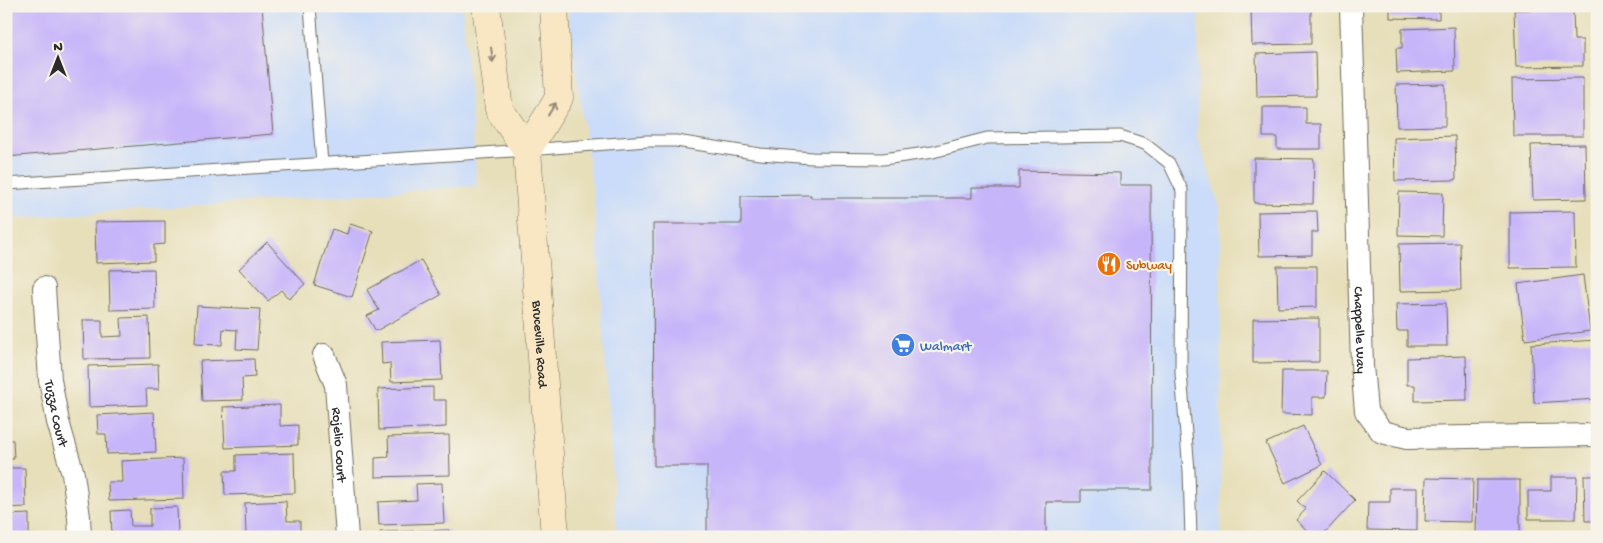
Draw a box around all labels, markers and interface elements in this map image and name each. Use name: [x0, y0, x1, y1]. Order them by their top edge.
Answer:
north arrow: [32, 32, 82, 82]
text: N: [53, 39, 63, 56]
one-way arrow: [487, 46, 497, 62]
one-way arrow: [548, 102, 558, 116]
restaurant icon: Subway: [1096, 251, 1122, 277]
place label: Subway: [1126, 258, 1172, 275]
street label: Chappelle Way: [1349, 286, 1369, 374]
street label: Bruceville Road: [527, 299, 550, 390]
supermarket icon: Walmart: [890, 332, 916, 358]
place label: Walmart: [920, 339, 972, 356]
street label: Tuzza Court: [39, 378, 71, 450]
street label: Rojelio Court: [327, 407, 349, 484]

